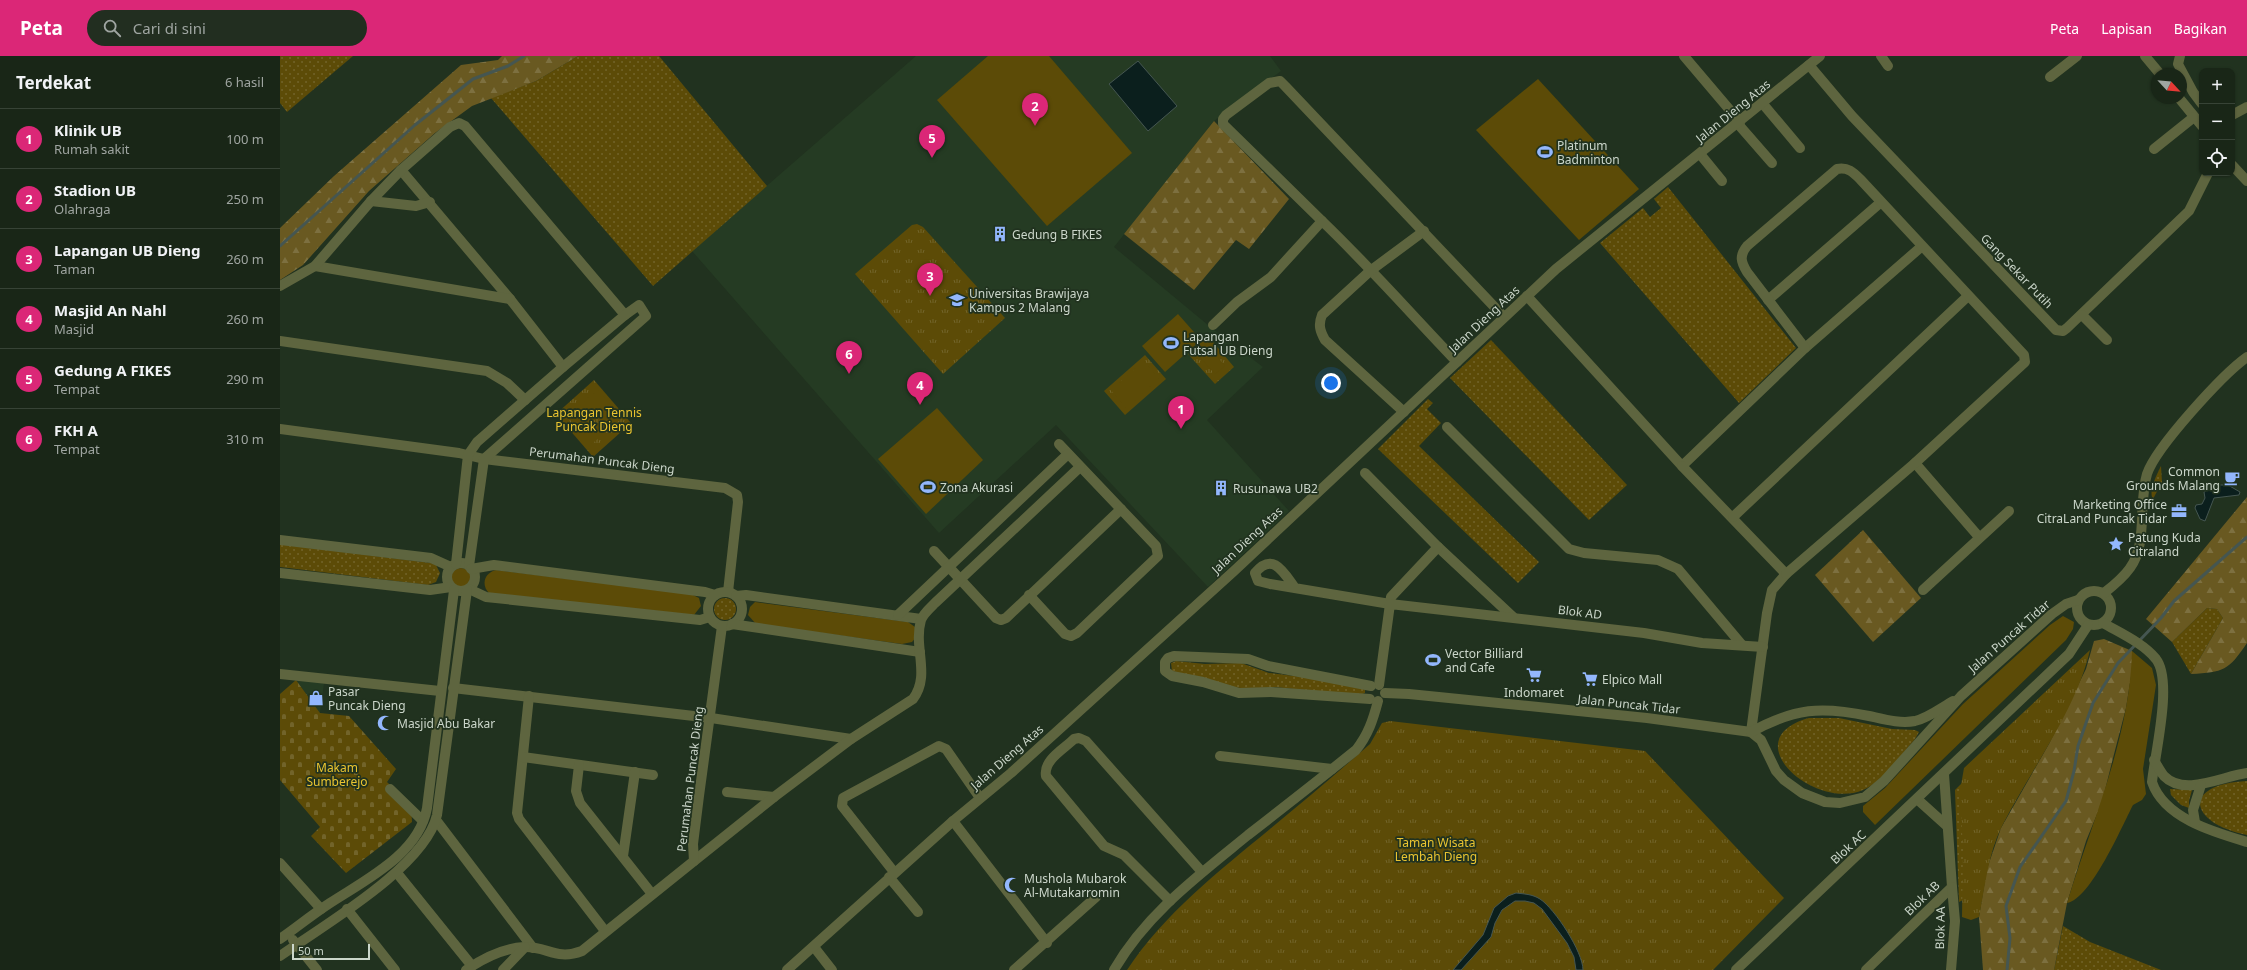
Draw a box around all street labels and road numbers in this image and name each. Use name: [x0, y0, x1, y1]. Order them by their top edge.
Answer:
street label: Jalan Dieng Atas: [1691, 75, 1774, 147]
street label: Gang Sekar Putih: [1977, 230, 2057, 312]
street label: Jalan Dieng Atas: [1444, 281, 1523, 357]
street label: Perumahan Puncak Dieng: [528, 443, 676, 477]
street label: Jalan Dieng Atas: [1207, 502, 1286, 578]
street label: Jalan Puncak Tidar: [1964, 596, 2054, 677]
street label: Blok AD: [1557, 601, 1603, 623]
street label: Jalan Puncak Tidar: [1576, 690, 1681, 718]
street label: Perumahan Puncak Dieng: [673, 705, 707, 853]
street label: Jalan Dieng Atas: [966, 720, 1047, 794]
street label: Blok AC: [1827, 826, 1870, 868]
street label: Blok AB: [1901, 877, 1944, 919]
street label: Blok AA: [1931, 906, 1949, 950]

